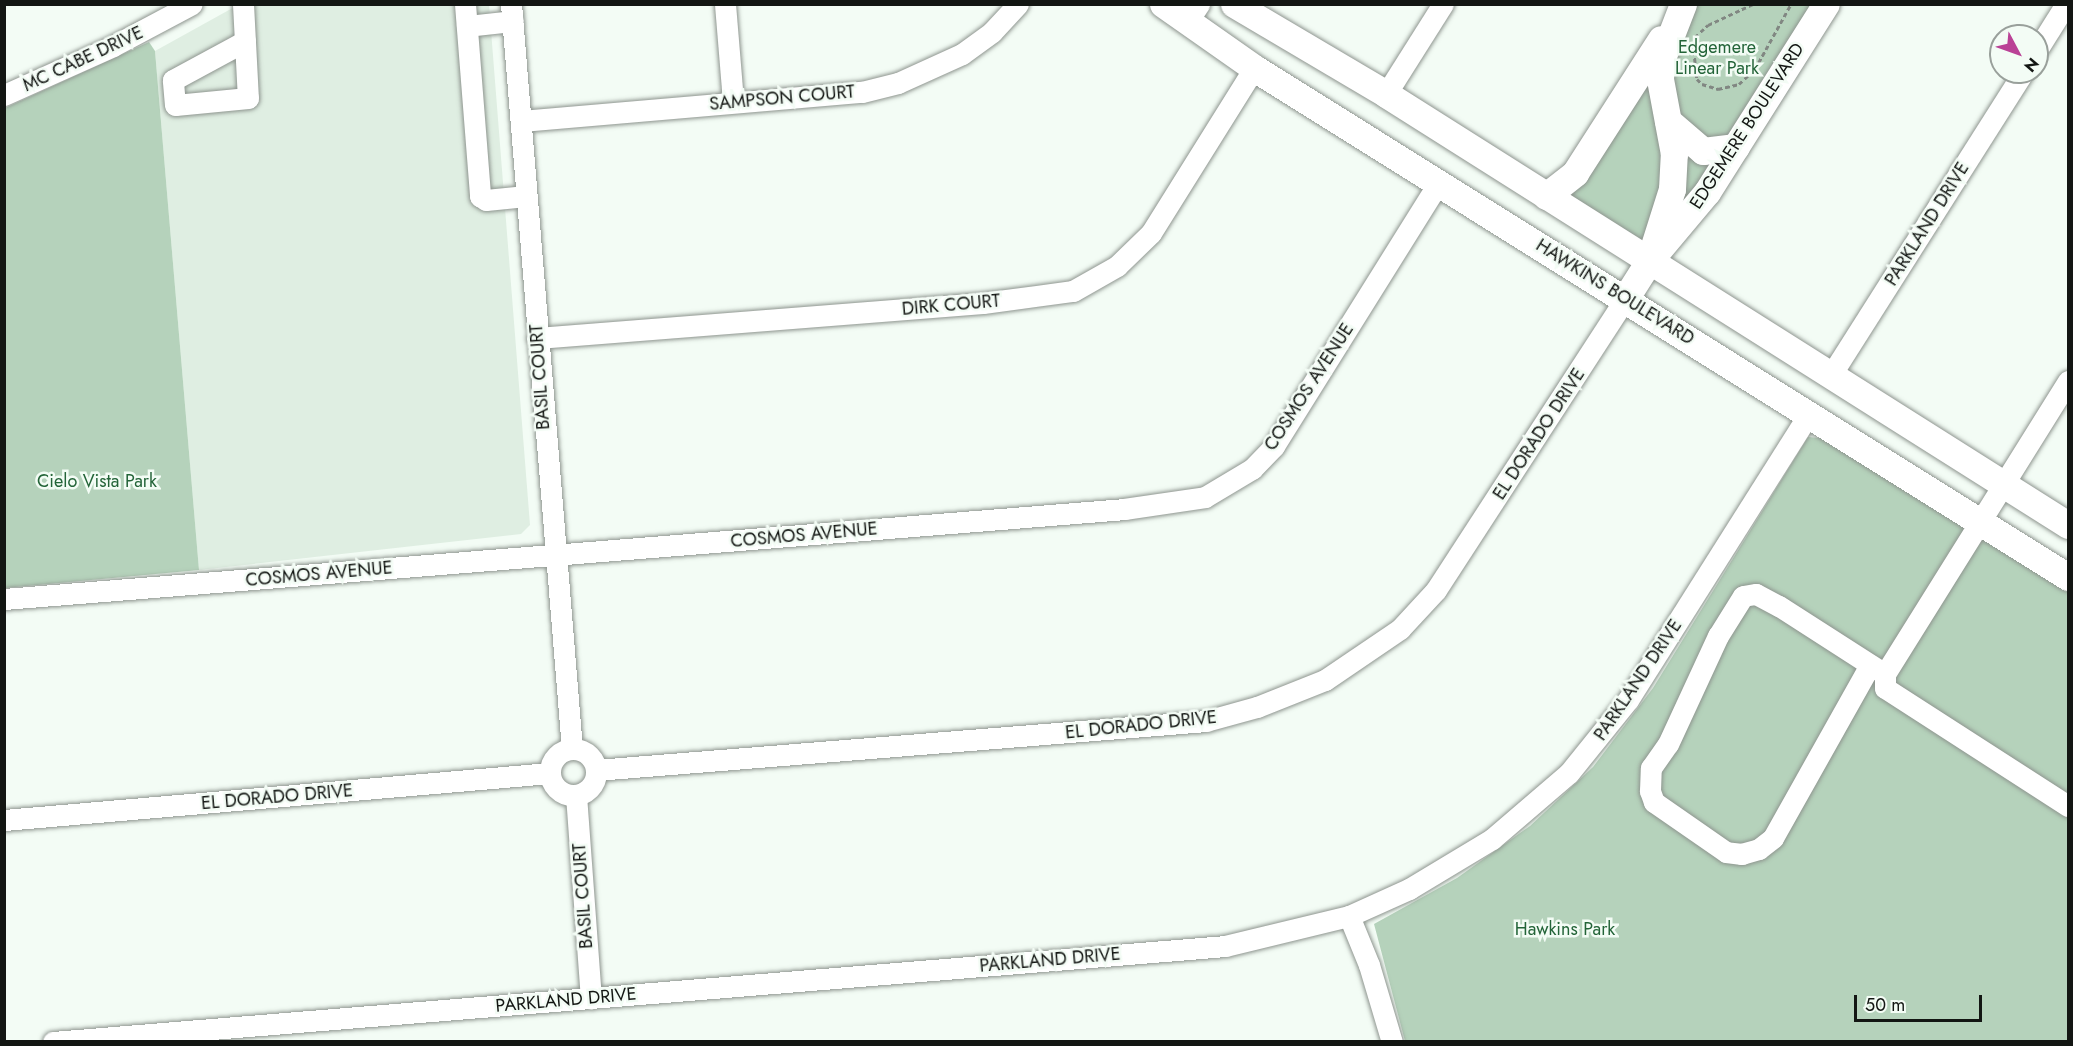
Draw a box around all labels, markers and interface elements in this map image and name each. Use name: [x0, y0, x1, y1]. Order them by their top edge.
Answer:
street label: MC CABE DRIVE: [19, 22, 147, 96]
north arrow: [1989, 24, 2049, 84]
park label: Edgemere Linear Park: [1675, 37, 1759, 80]
street label: EDGEMERE BOULEVARD: [1685, 39, 1809, 213]
text: N: [2019, 52, 2044, 77]
street label: SAMPSON COURT: [708, 81, 856, 115]
street label: PARKLAND DRIVE: [1880, 158, 1974, 290]
street label: HAWKINS BOULEVARD: [1532, 235, 1698, 349]
street label: DIRK COURT: [901, 290, 1001, 320]
street label: COSMOS AVENUE: [1260, 319, 1358, 455]
street label: BASIL COURT: [526, 324, 554, 430]
street label: EL DORADO DRIVE: [1488, 364, 1590, 504]
park label: Cielo Vista Park: [37, 470, 157, 492]
street label: COSMOS AVENUE: [730, 518, 878, 552]
street label: COSMOS AVENUE: [245, 557, 393, 591]
street label: PARKLAND DRIVE: [1590, 615, 1686, 745]
street label: EL DORADO DRIVE: [1064, 706, 1218, 744]
street label: EL DORADO DRIVE: [200, 780, 354, 814]
street label: BASIL COURT: [569, 843, 597, 949]
park label: Hawkins Park: [1515, 918, 1615, 940]
street label: PARKLAND DRIVE: [979, 943, 1121, 977]
street label: PARKLAND DRIVE: [495, 983, 637, 1017]
scale bar: [1857, 983, 1984, 1021]
text: 50 m: [1865, 992, 1905, 1018]

